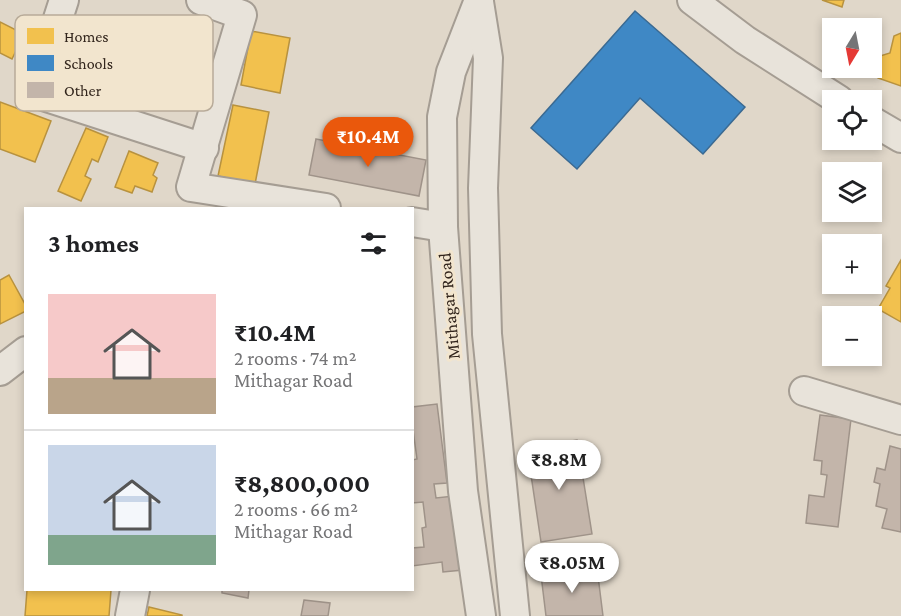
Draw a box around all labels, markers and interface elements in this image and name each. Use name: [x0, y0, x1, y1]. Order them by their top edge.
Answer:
legend: [15, 15, 213, 111]
north arrow: [822, 18, 882, 78]
map controls: [822, 18, 882, 366]
text: Homes: [64, 28, 109, 45]
text: Schools: [64, 55, 113, 72]
text: Other: [64, 82, 102, 99]
button: locate: [822, 90, 882, 150]
pin: ₹10.4M: [319, 117, 417, 168]
text: ₹10.4M: [336, 125, 400, 147]
button: layers: [822, 162, 882, 222]
icon: filters: [357, 227, 390, 260]
text: 3 homes: [48, 229, 139, 258]
button: +: [822, 234, 882, 294]
street label: Mithagar Road: [434, 251, 464, 360]
button: −: [822, 306, 882, 366]
icon: home: [96, 318, 168, 390]
text: ₹10.4M: [234, 318, 316, 347]
text: 2 rooms · 74 m²: [234, 347, 356, 369]
text: Mithagar Road: [234, 369, 353, 391]
pin: ₹8.8M: [517, 440, 601, 491]
text: ₹8.8M: [531, 448, 587, 470]
icon: home: [96, 469, 168, 541]
text: ₹8,800,000: [234, 469, 370, 498]
text: 2 rooms · 66 m²: [234, 498, 358, 520]
text: Mithagar Road: [234, 520, 353, 542]
pin: ₹8.05M: [523, 543, 621, 594]
text: ₹8.05M: [539, 551, 605, 573]

